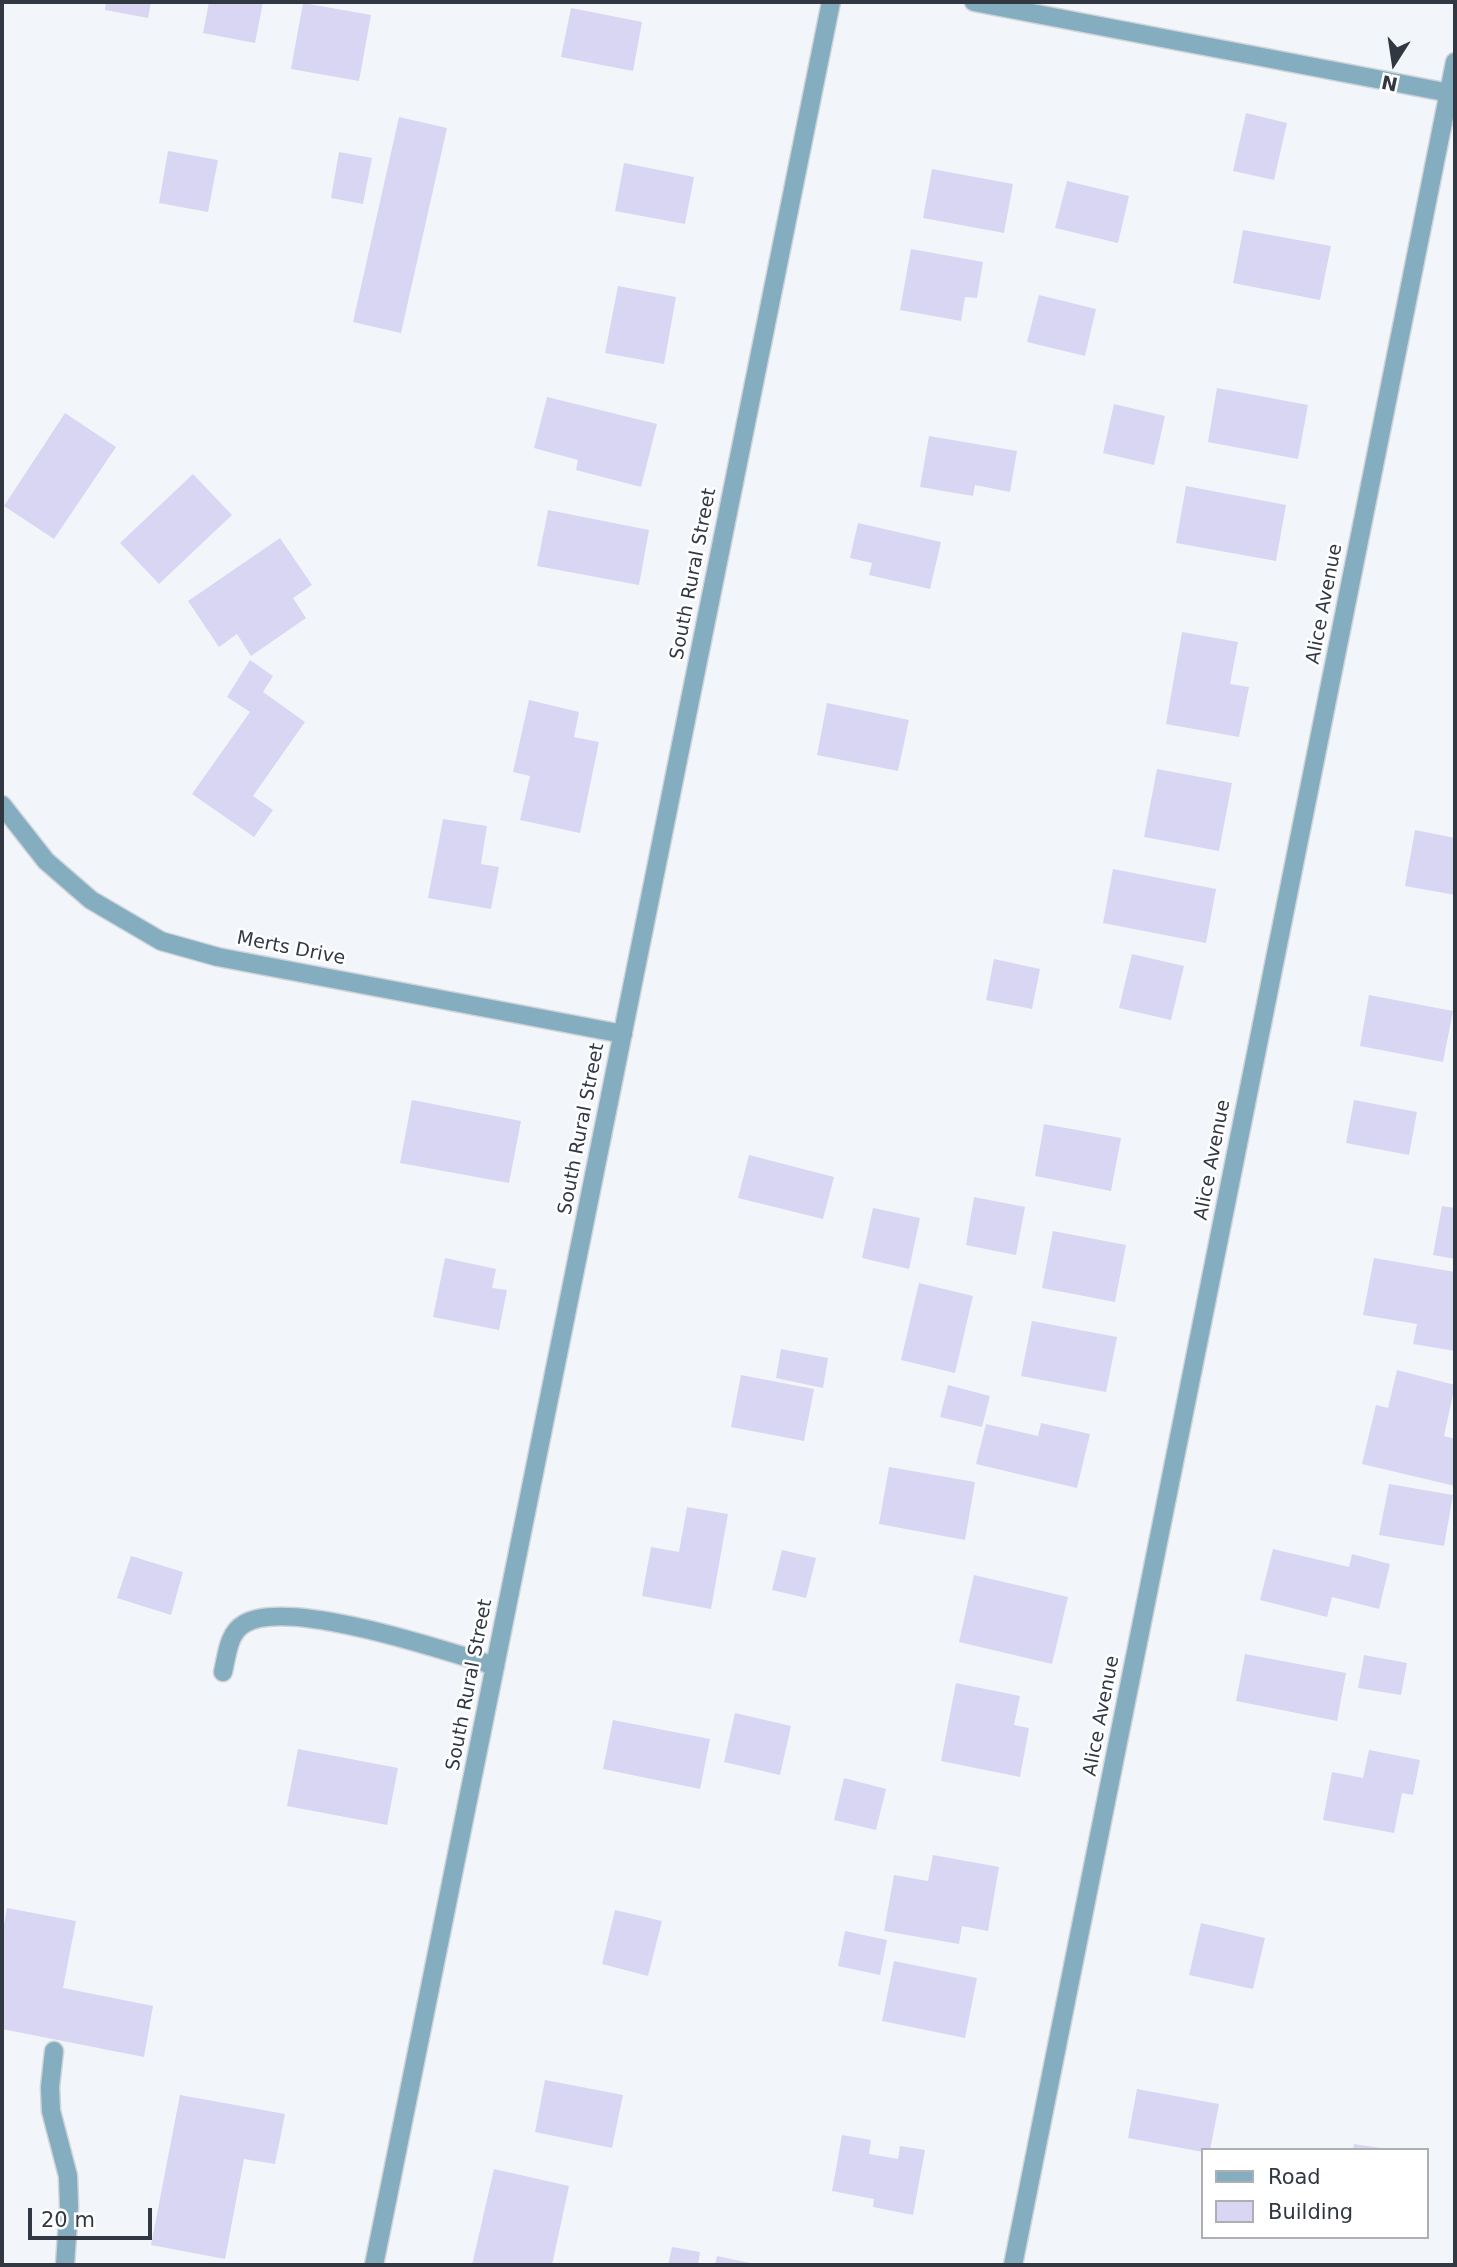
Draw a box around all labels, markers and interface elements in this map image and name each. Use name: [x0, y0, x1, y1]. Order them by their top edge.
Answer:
north arrow: [1359, 28, 1429, 98]
text: N: [1380, 71, 1400, 96]
street label: South Rural Street: [666, 486, 722, 662]
street label: Alice Avenue: [1302, 542, 1348, 666]
street label: Merts Drive: [235, 927, 347, 971]
street label: South Rural Street: [554, 1041, 610, 1217]
street label: Alice Avenue: [1190, 1098, 1236, 1222]
street label: South Rural Street: [442, 1597, 498, 1773]
street label: Alice Avenue: [1079, 1654, 1125, 1778]
legend: [1202, 2148, 1429, 2239]
text: Road: [1268, 2165, 1321, 2189]
scale bar: [32, 2194, 156, 2238]
text: Building: [1268, 2200, 1353, 2224]
text: 20 m: [41, 2208, 95, 2232]

